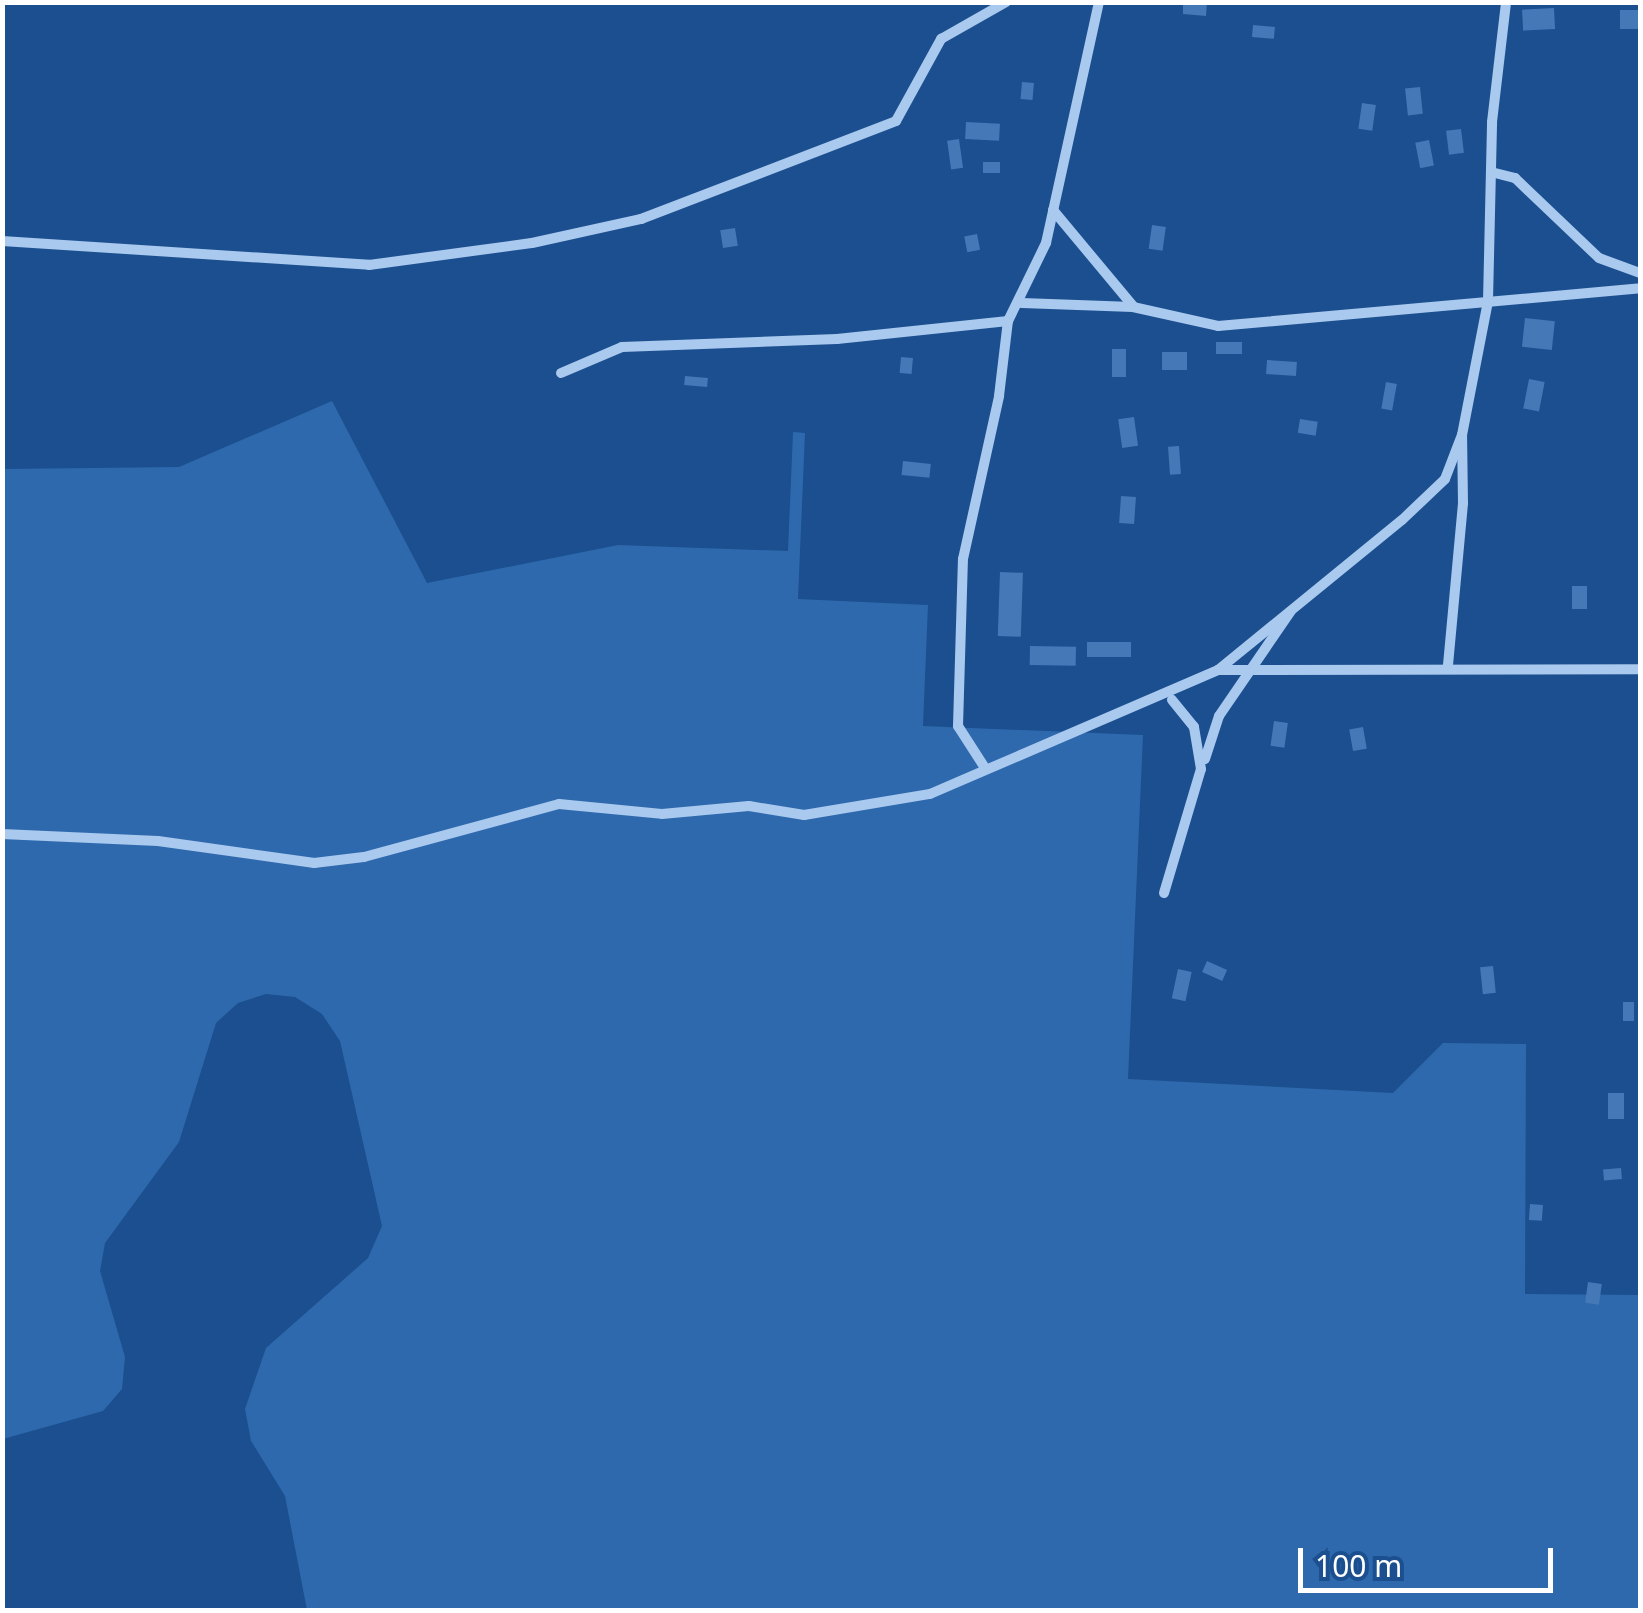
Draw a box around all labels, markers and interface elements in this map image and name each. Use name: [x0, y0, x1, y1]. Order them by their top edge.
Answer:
scale bar: [1303, 1528, 1558, 1590]
text: 100 m: [1315, 1545, 1402, 1586]

